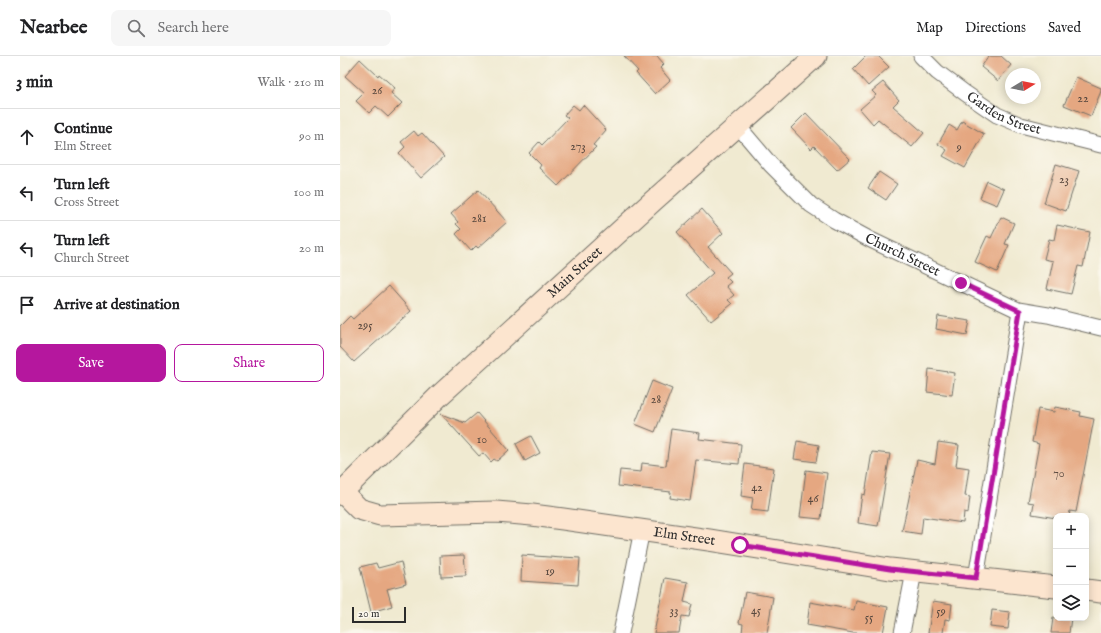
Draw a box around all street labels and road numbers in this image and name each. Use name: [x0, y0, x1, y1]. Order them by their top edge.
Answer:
street label: Garden Street: [963, 88, 1043, 139]
street label: Church Street: [862, 229, 943, 281]
street label: Main Street: [543, 242, 606, 302]
street label: Elm Street: [652, 523, 717, 550]

